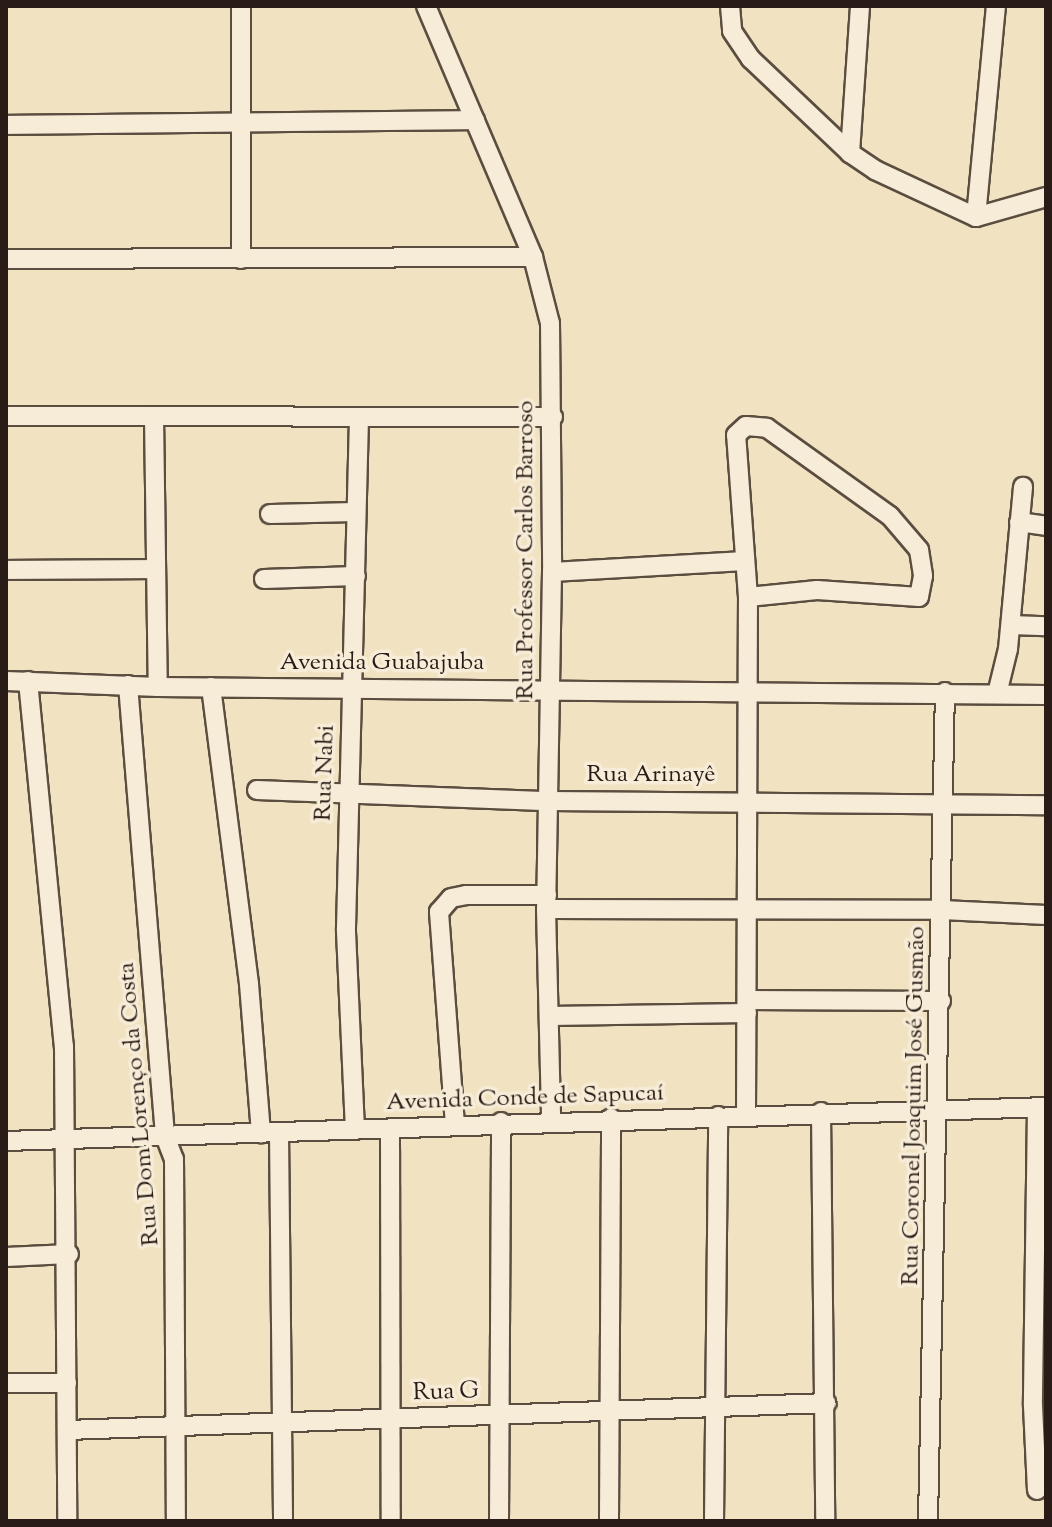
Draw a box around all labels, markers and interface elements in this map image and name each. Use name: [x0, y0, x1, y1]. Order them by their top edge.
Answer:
street label: Rua Professor Carlos Barroso: [513, 400, 541, 700]
street label: Avenida Guabajuba: [280, 650, 484, 678]
street label: Rua Nabi: [310, 724, 342, 822]
street label: Rua Arinayê: [587, 762, 715, 790]
street label: Rua Coronel Joaquim José Gusmão: [897, 926, 933, 1286]
street label: Rua Dom Lorenço da Costa: [113, 961, 167, 1247]
street label: Avenida Conde de Sapucaí: [386, 1080, 664, 1118]
street label: Rua G: [412, 1377, 480, 1409]

